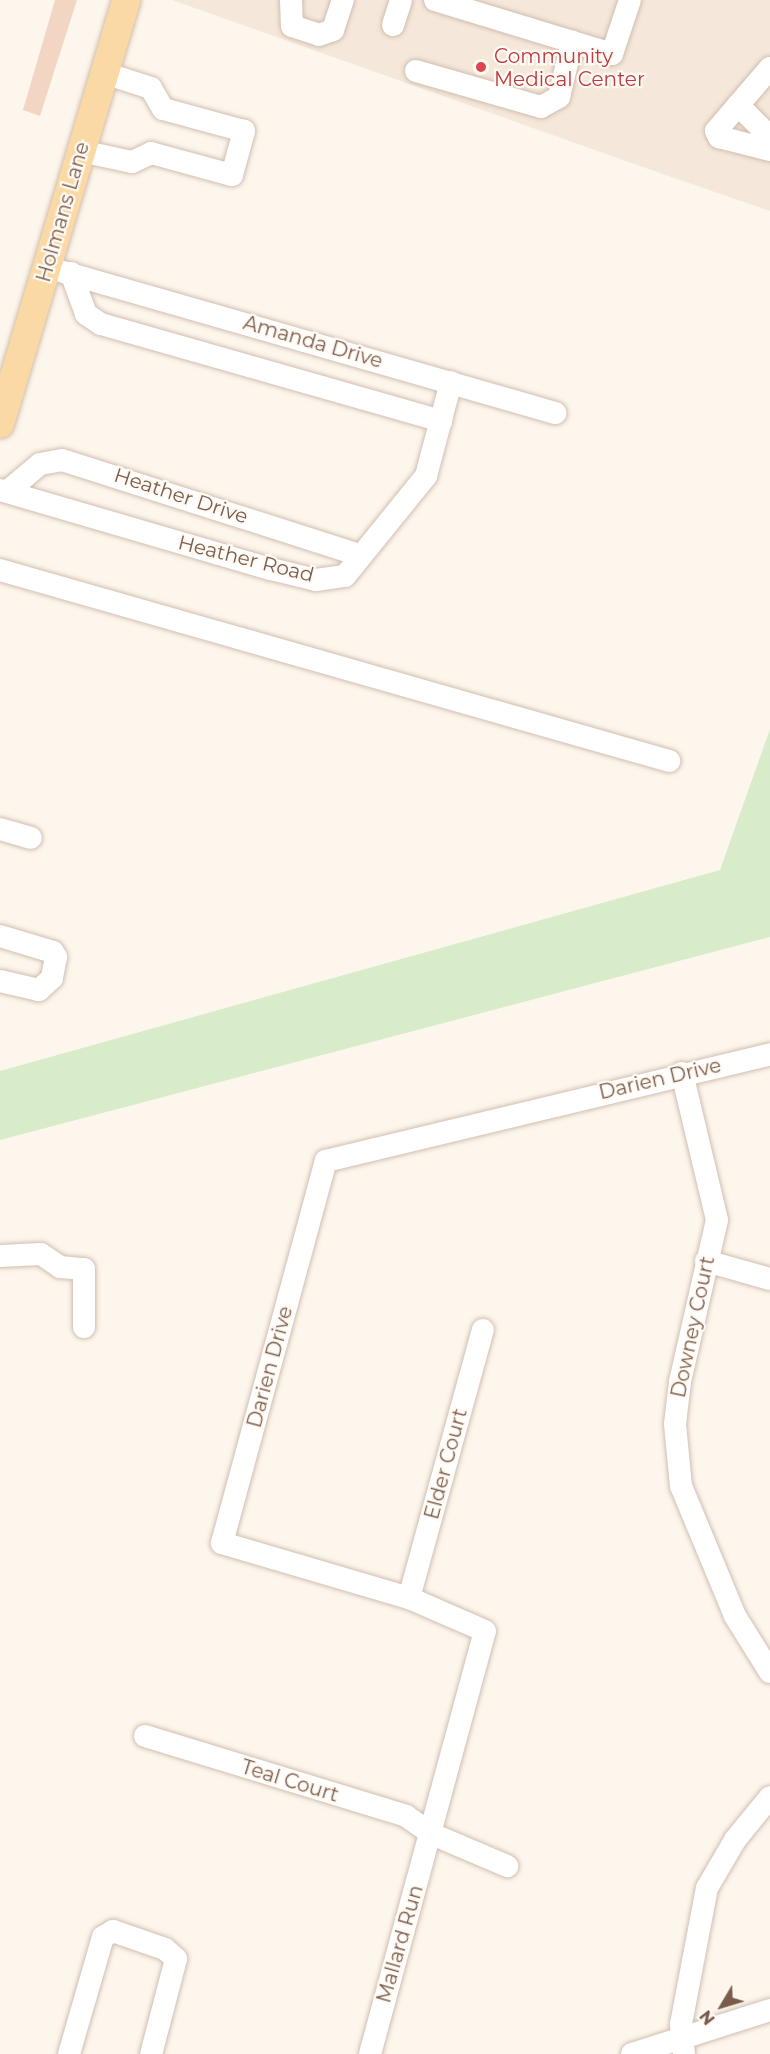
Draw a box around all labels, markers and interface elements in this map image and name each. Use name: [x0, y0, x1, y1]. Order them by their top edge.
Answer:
place label: Community Medical Center: [494, 44, 645, 91]
marker: Community Medical Center: [472, 58, 490, 76]
street label: Holmans Lane: [31, 139, 95, 285]
street label: Amanda Drive: [241, 311, 385, 373]
street label: Heather Drive: [111, 463, 251, 529]
street label: Heather Road: [176, 531, 316, 587]
street label: Darien Drive: [597, 1053, 723, 1105]
street label: Downey Court: [666, 1254, 720, 1400]
street label: Darien Drive: [242, 1304, 298, 1430]
street label: Elder Court: [420, 1406, 472, 1522]
street label: Teal Court: [238, 1755, 342, 1807]
street label: Mallard Run: [372, 1882, 428, 2006]
north arrow: [692, 1976, 752, 2036]
text: N: [696, 2006, 719, 2028]

